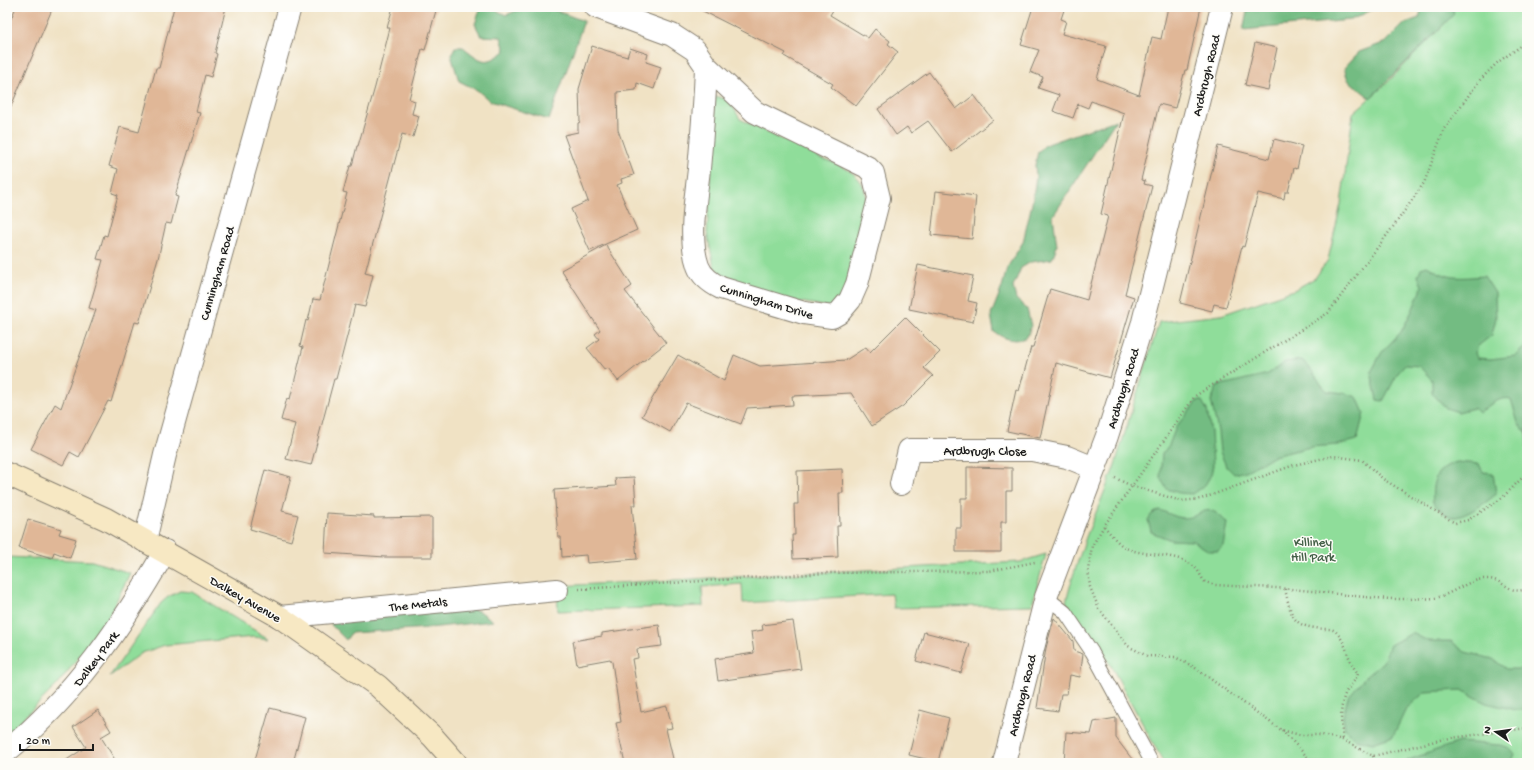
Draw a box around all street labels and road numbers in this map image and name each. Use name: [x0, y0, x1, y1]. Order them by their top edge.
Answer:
street label: Ardbrugh Road: [1190, 32, 1225, 118]
street label: Cunningham Road: [198, 224, 239, 322]
street label: Cunningham Drive: [718, 281, 815, 324]
street label: Ardbrugh Road: [1105, 345, 1144, 431]
street label: Ardbrugh Close: [943, 445, 1027, 460]
street label: Dalkey Avenue: [206, 573, 283, 627]
street label: The Metals: [388, 595, 449, 616]
street label: Dalkey Park: [71, 628, 123, 691]
street label: Ardbrugh Road: [1006, 652, 1041, 738]

